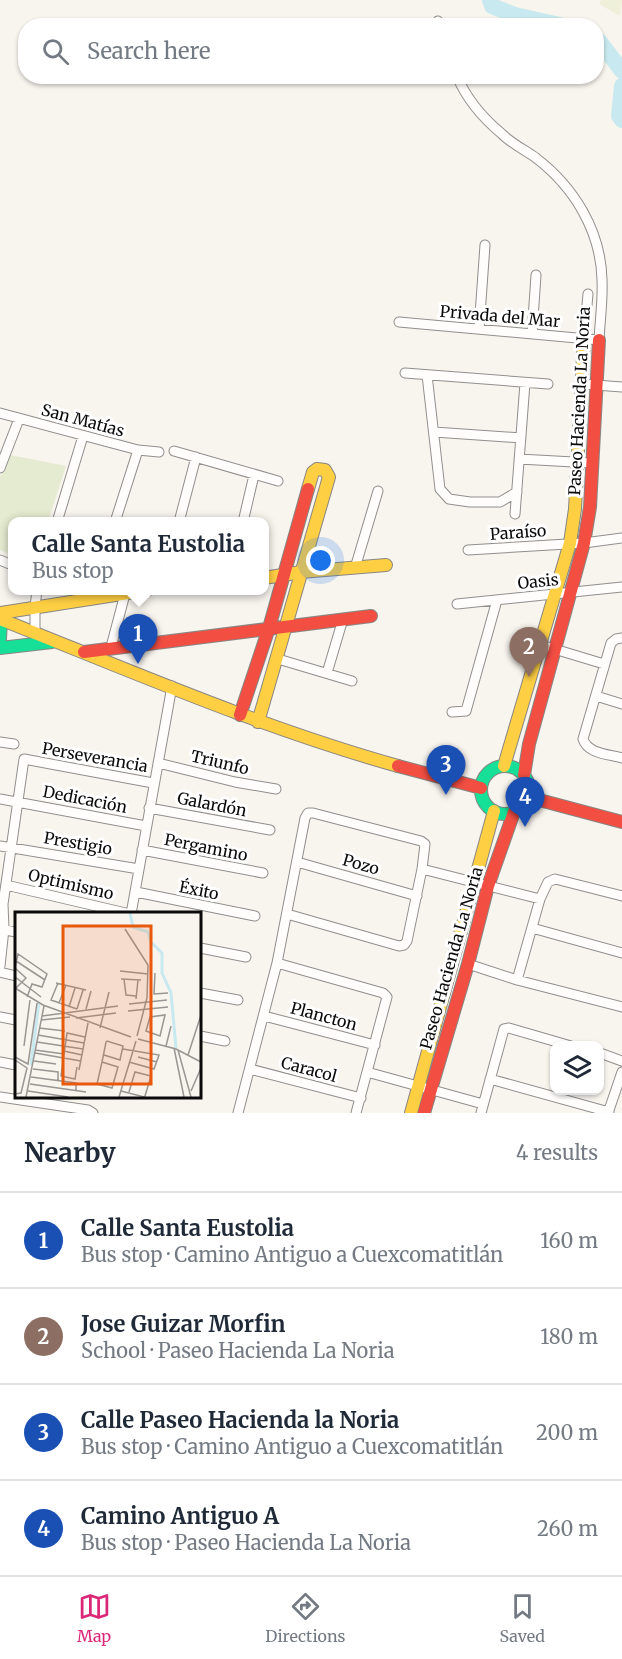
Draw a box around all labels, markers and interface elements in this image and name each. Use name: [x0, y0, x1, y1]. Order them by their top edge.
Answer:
search box: [18, 18, 604, 84]
icon: search: [39, 35, 72, 68]
text: Search here: [87, 37, 210, 65]
street label: Privada del Mar: [439, 301, 561, 331]
street label: Paseo Hacienda La Noria: [564, 306, 594, 496]
street label: San Matías: [39, 399, 127, 441]
popup: [8, 517, 269, 595]
street label: Paraíso: [489, 520, 547, 544]
text: Calle Santa Eustolia: [32, 530, 245, 558]
your location: [306, 546, 335, 575]
text: Bus stop: [32, 558, 114, 583]
street label: Oasis: [517, 569, 560, 593]
pin: 1: [118, 614, 158, 664]
pin: 2: [510, 628, 548, 677]
street label: Perseverancia: [41, 738, 150, 776]
street label: Triunfo: [189, 746, 251, 778]
pin: 3: [426, 746, 466, 795]
pin: 4: [506, 778, 544, 827]
street label: Dedicación: [41, 781, 129, 817]
street label: Galardón: [176, 787, 249, 821]
street label: Prestigio: [42, 827, 114, 859]
street label: Pergamino: [163, 829, 249, 865]
street label: Pozo: [340, 849, 382, 879]
street label: Optimismo: [26, 864, 116, 904]
street label: Paseo Hacienda La Noria: [415, 864, 487, 1052]
street label: Éxito: [177, 876, 221, 904]
inset map: [15, 912, 201, 1098]
street label: Plancton: [288, 998, 360, 1035]
map controls: [550, 1041, 604, 1095]
button: layers: [550, 1041, 604, 1095]
street label: Caracol: [279, 1052, 339, 1086]
text: Nearby: [24, 1136, 116, 1169]
text: 4 results: [516, 1140, 598, 1165]
text: Calle Santa Eustolia: [81, 1214, 294, 1242]
text: 1: [39, 1228, 48, 1253]
text: 160 m: [540, 1228, 598, 1253]
text: Bus stop · Camino Antiguo a Cuexcomatitlán: [81, 1242, 503, 1267]
text: Jose Guizar Morfin: [81, 1310, 285, 1338]
text: 2: [38, 1324, 49, 1349]
text: 180 m: [540, 1324, 598, 1349]
text: School · Paseo Hacienda La Noria: [81, 1338, 394, 1363]
text: Calle Paseo Hacienda la Noria: [81, 1406, 399, 1434]
text: 3: [38, 1420, 49, 1445]
text: 200 m: [536, 1420, 598, 1445]
text: Bus stop · Camino Antiguo a Cuexcomatitlán: [81, 1434, 503, 1459]
text: Camino Antiguo A: [81, 1502, 279, 1530]
text: 4: [37, 1516, 50, 1541]
text: 260 m: [537, 1516, 598, 1541]
text: Bus stop · Paseo Hacienda La Noria: [81, 1530, 411, 1555]
tab: Map: [77, 1590, 111, 1646]
tab: Directions: [265, 1590, 345, 1646]
tab: Saved: [500, 1590, 545, 1646]

